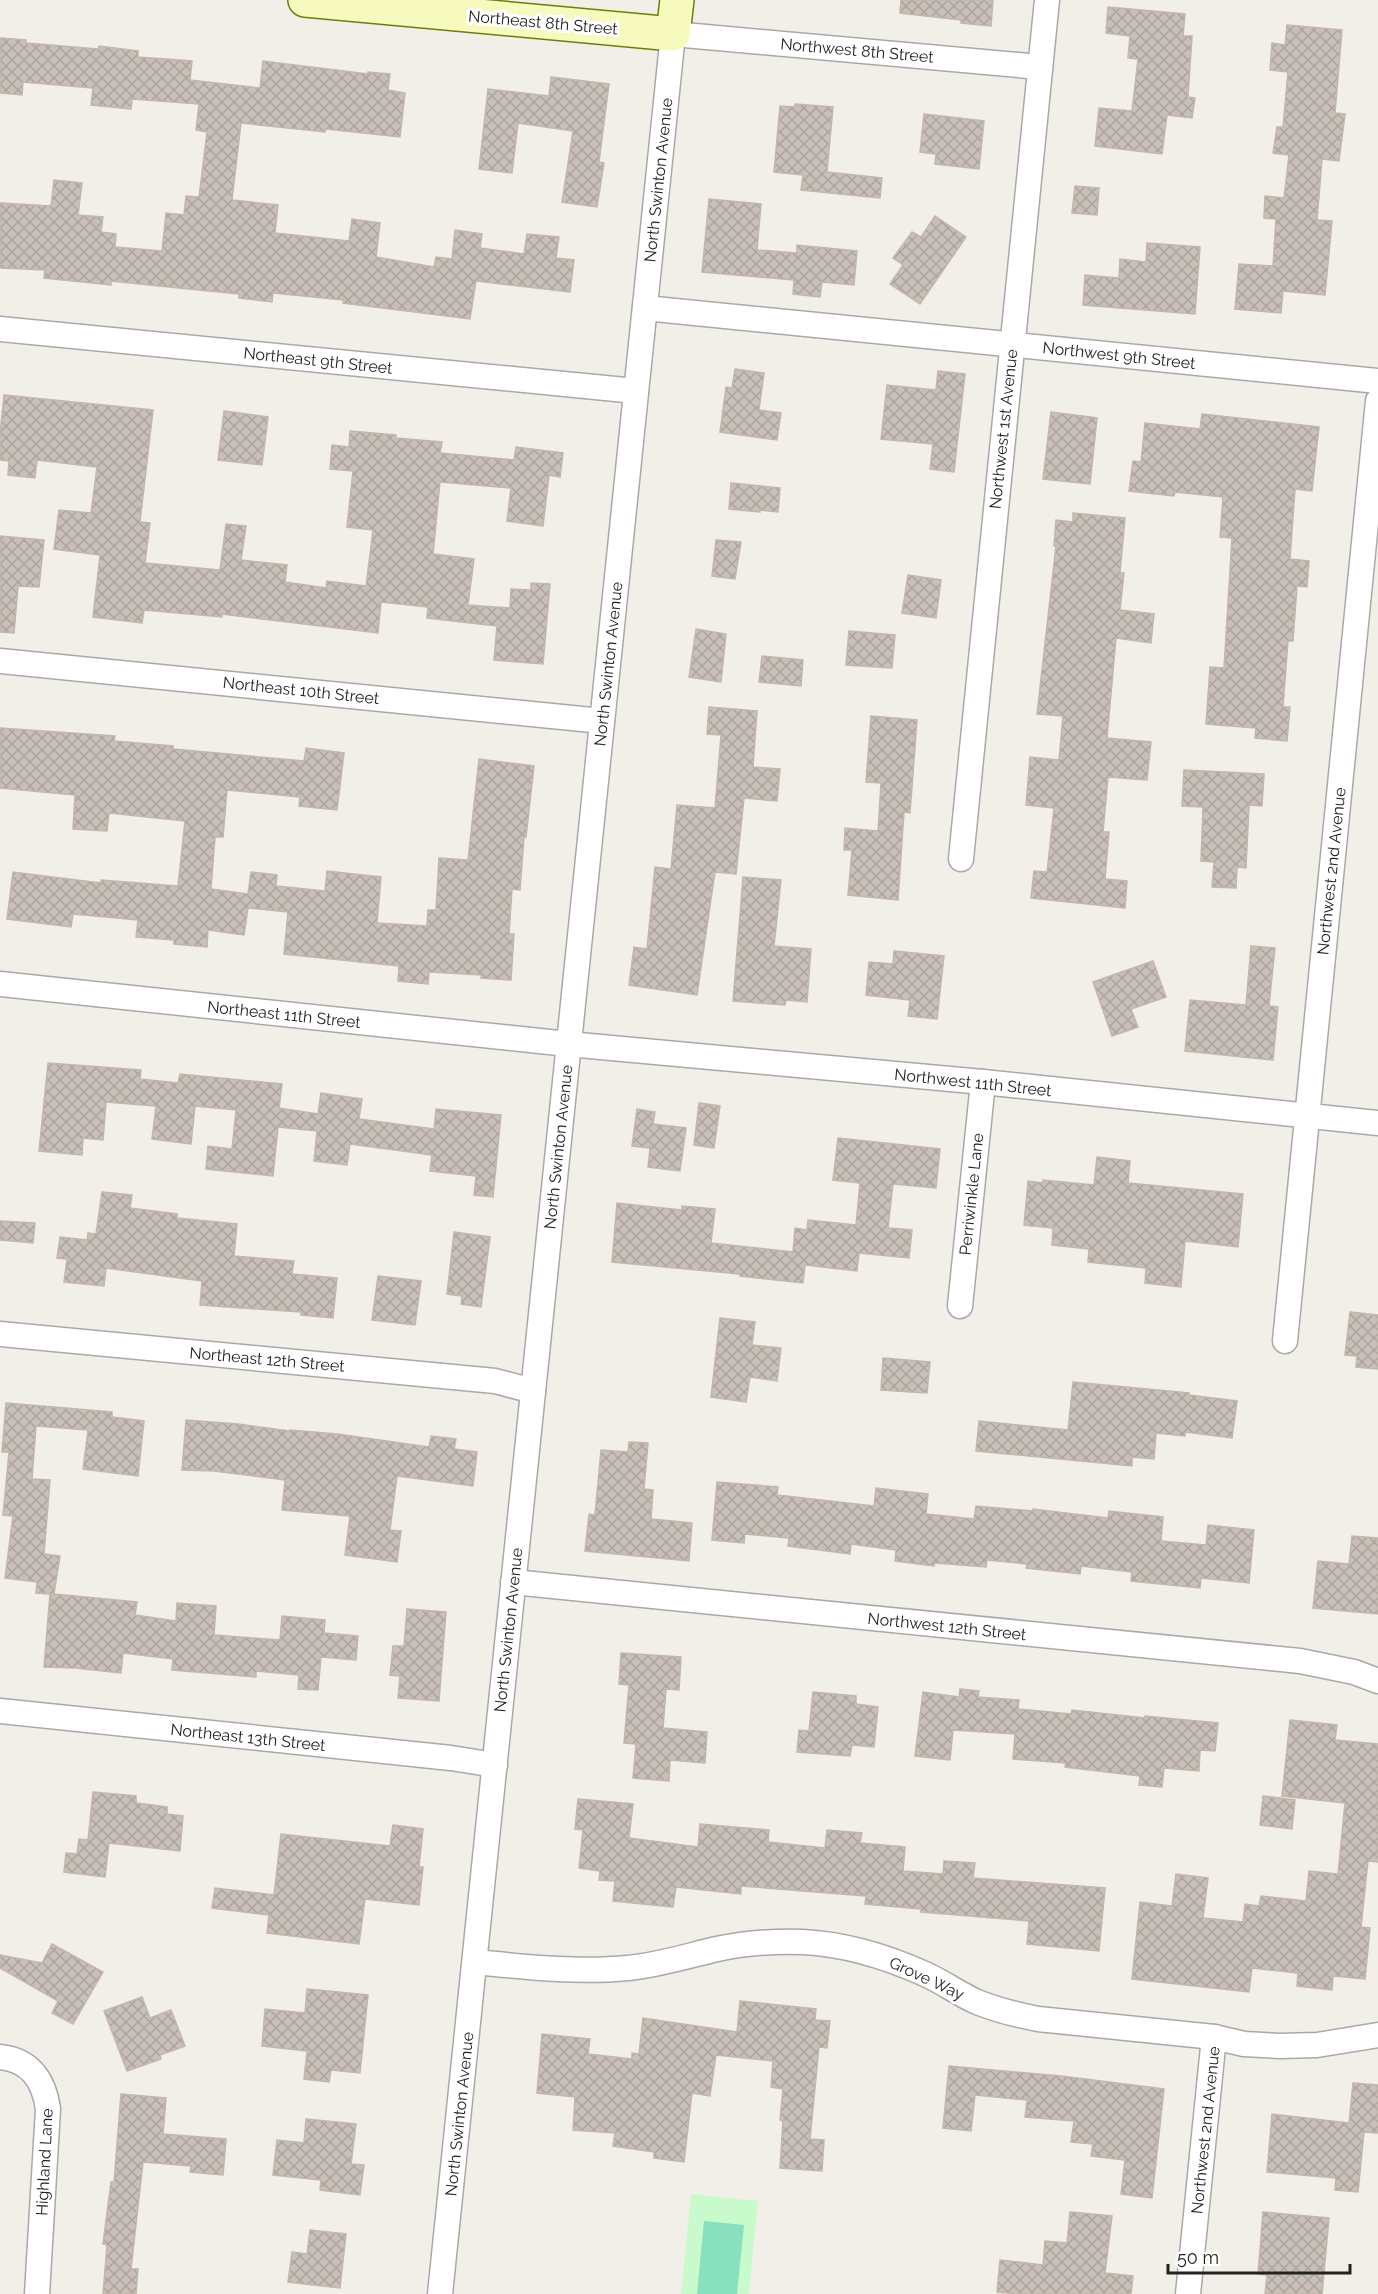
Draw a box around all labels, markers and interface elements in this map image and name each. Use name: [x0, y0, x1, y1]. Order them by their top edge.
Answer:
street label: Northeast 8th Street: [467, 7, 619, 39]
street label: Northwest 8th Street: [780, 34, 935, 67]
street label: North Swinton Avenue: [640, 97, 677, 263]
street label: Northwest 9th Street: [1042, 338, 1197, 373]
street label: Northeast 9th Street: [242, 343, 394, 378]
street label: Northwest 1st Avenue: [986, 348, 1021, 510]
street label: North Swinton Avenue: [590, 581, 627, 747]
street label: Northeast 10th Street: [222, 673, 381, 708]
street label: Northwest 2nd Avenue: [1313, 786, 1350, 956]
street label: Northeast 11th Street: [206, 997, 362, 1032]
street label: North Swinton Avenue: [540, 1064, 577, 1230]
street label: Northwest 11th Street: [893, 1065, 1053, 1100]
street label: Perriwinkle Lane: [956, 1132, 987, 1256]
street label: Northeast 12th Street: [189, 1343, 346, 1376]
street label: North Swinton Avenue: [490, 1547, 527, 1713]
street label: Northwest 12th Street: [867, 1609, 1028, 1644]
street label: Northeast 13th Street: [169, 1720, 327, 1755]
street label: Grove Way: [886, 1953, 967, 2004]
street label: North Swinton Avenue: [441, 2031, 478, 2197]
street label: Northwest 2nd Avenue: [1187, 2045, 1224, 2215]
street label: Highland Lane: [32, 2108, 57, 2216]
scale bar: [1168, 2237, 1350, 2275]
text: 50 m: [1177, 2247, 1219, 2268]

